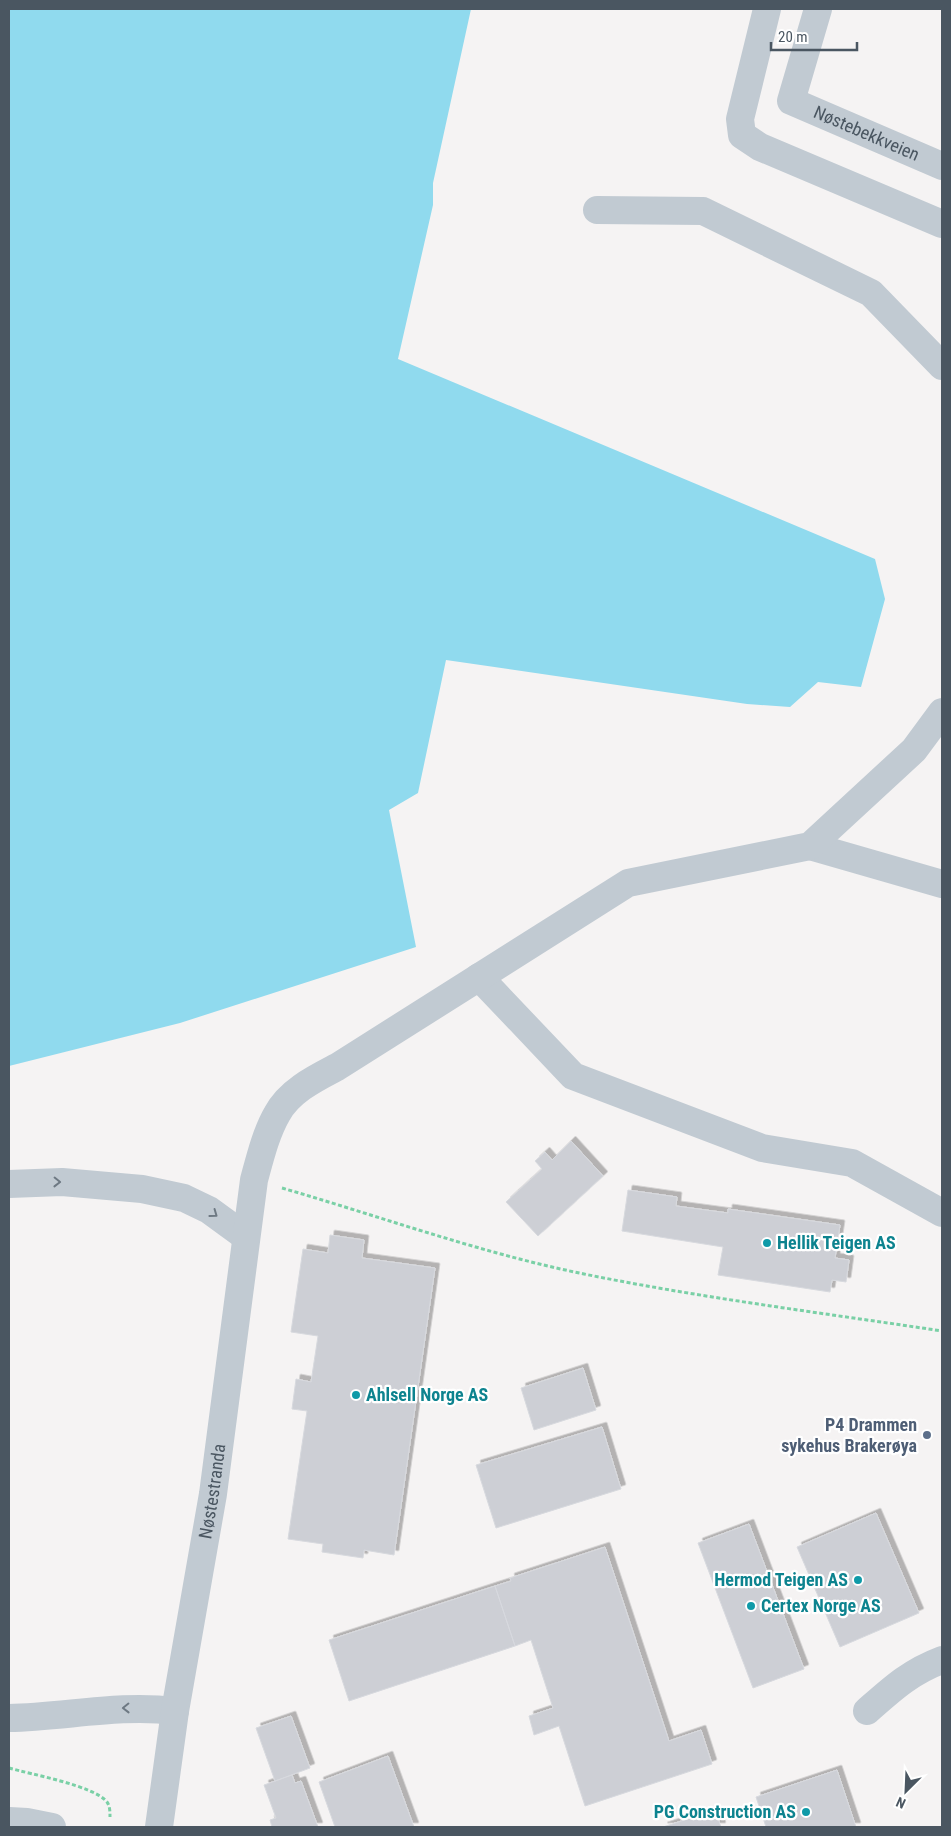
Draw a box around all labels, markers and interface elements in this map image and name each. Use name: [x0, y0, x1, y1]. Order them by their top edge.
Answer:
scale bar: [771, 20, 857, 52]
text: 20 m: [778, 28, 808, 46]
street label: Nøstebekkveien: [811, 101, 923, 165]
one-way arrow: [54, 1177, 62, 1187]
one-way arrow: [208, 1208, 218, 1217]
place label: Hellik Teigen AS: [777, 1232, 896, 1253]
marker: Hellik Teigen AS: [761, 1237, 773, 1249]
place label: Ahlsell Norge AS: [366, 1384, 488, 1405]
marker: Ahlsell Norge AS: [350, 1389, 362, 1401]
place label: P4 Drammen sykehus Brakerøya: [781, 1414, 917, 1456]
marker: P4 Drammen sykehus Brakerøya: [921, 1429, 933, 1441]
street label: Nøstestranda: [194, 1443, 229, 1540]
place label: Hermod Teigen AS: [714, 1569, 848, 1590]
marker: Hermod Teigen AS: [852, 1574, 864, 1586]
place label: Certex Norge AS: [761, 1595, 881, 1616]
marker: Certex Norge AS: [745, 1600, 757, 1612]
one-way arrow: [122, 1703, 130, 1714]
north arrow: [881, 1766, 931, 1816]
text: N: [894, 1794, 908, 1812]
place label: PG Construction AS: [654, 1801, 796, 1822]
marker: PG Construction AS: [800, 1806, 812, 1818]

